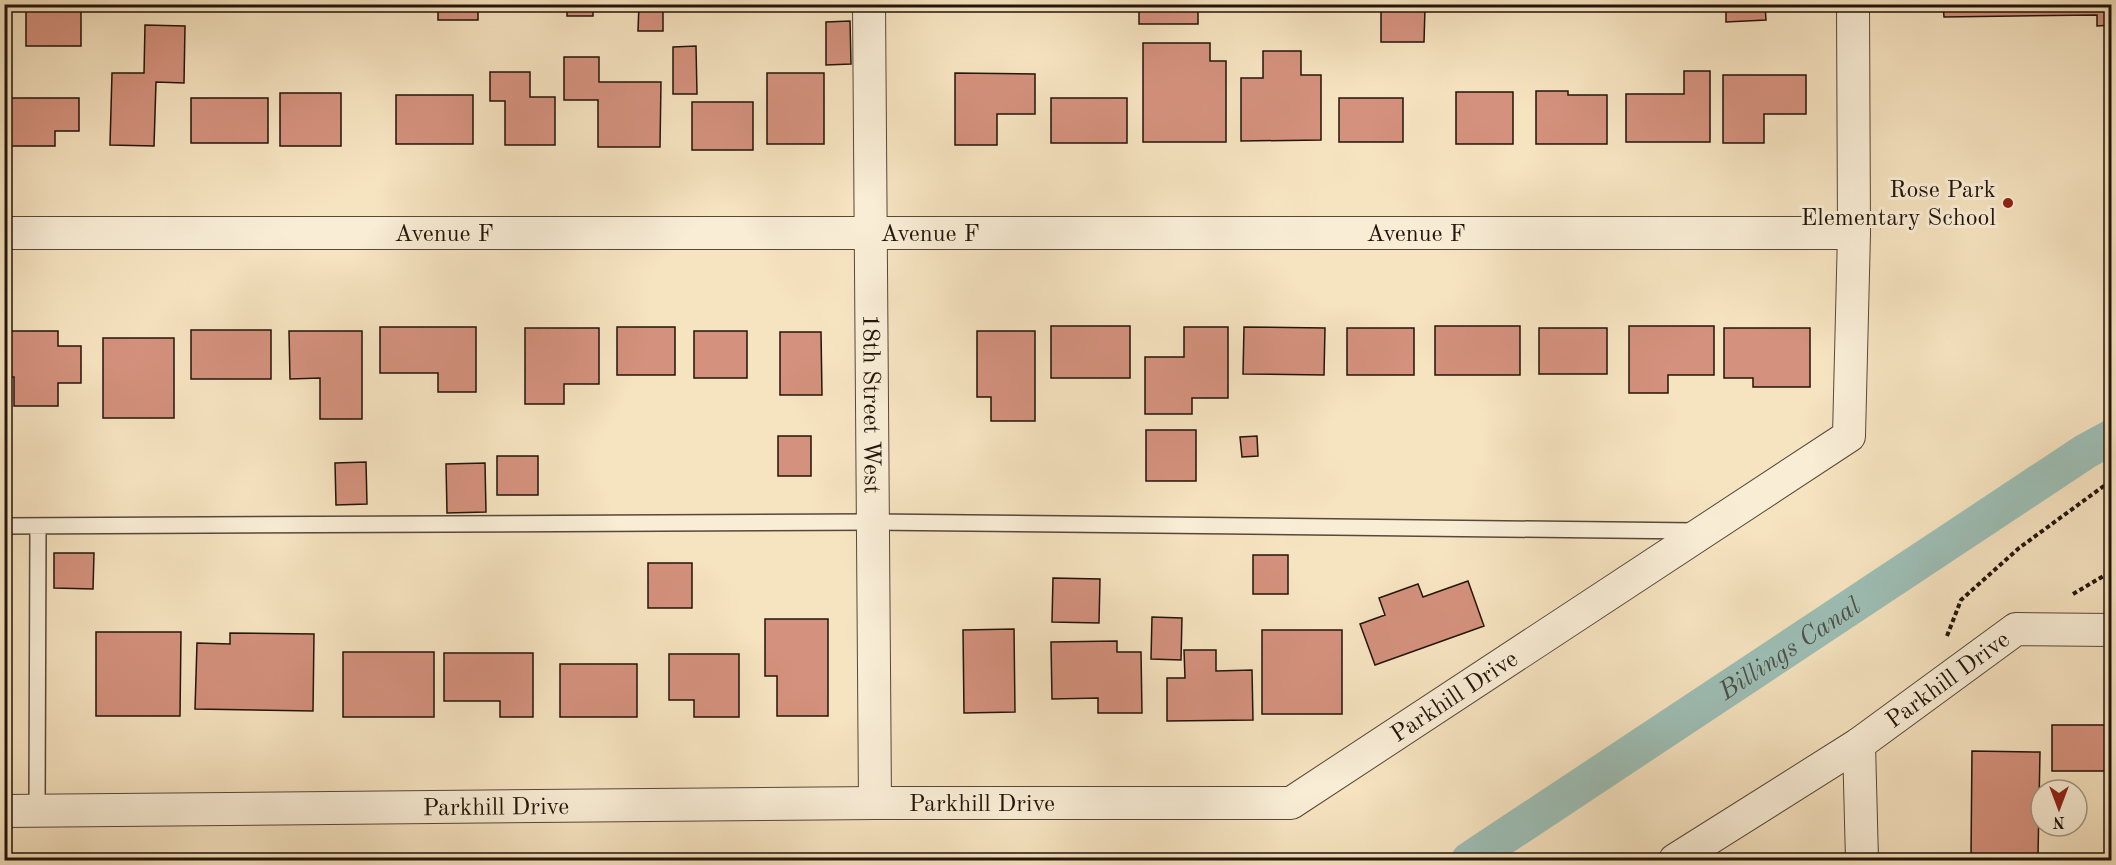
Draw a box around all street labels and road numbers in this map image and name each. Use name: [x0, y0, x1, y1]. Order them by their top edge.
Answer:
street label: Avenue F: [394, 223, 494, 247]
street label: Avenue F: [880, 223, 980, 247]
street label: Avenue F: [1366, 223, 1466, 247]
street label: 18th Street West: [857, 314, 883, 494]
street label: Parkhill Drive: [1882, 628, 2015, 734]
street label: Parkhill Drive: [1387, 647, 1523, 748]
street label: Parkhill Drive: [909, 793, 1055, 817]
street label: Parkhill Drive: [423, 796, 569, 821]

